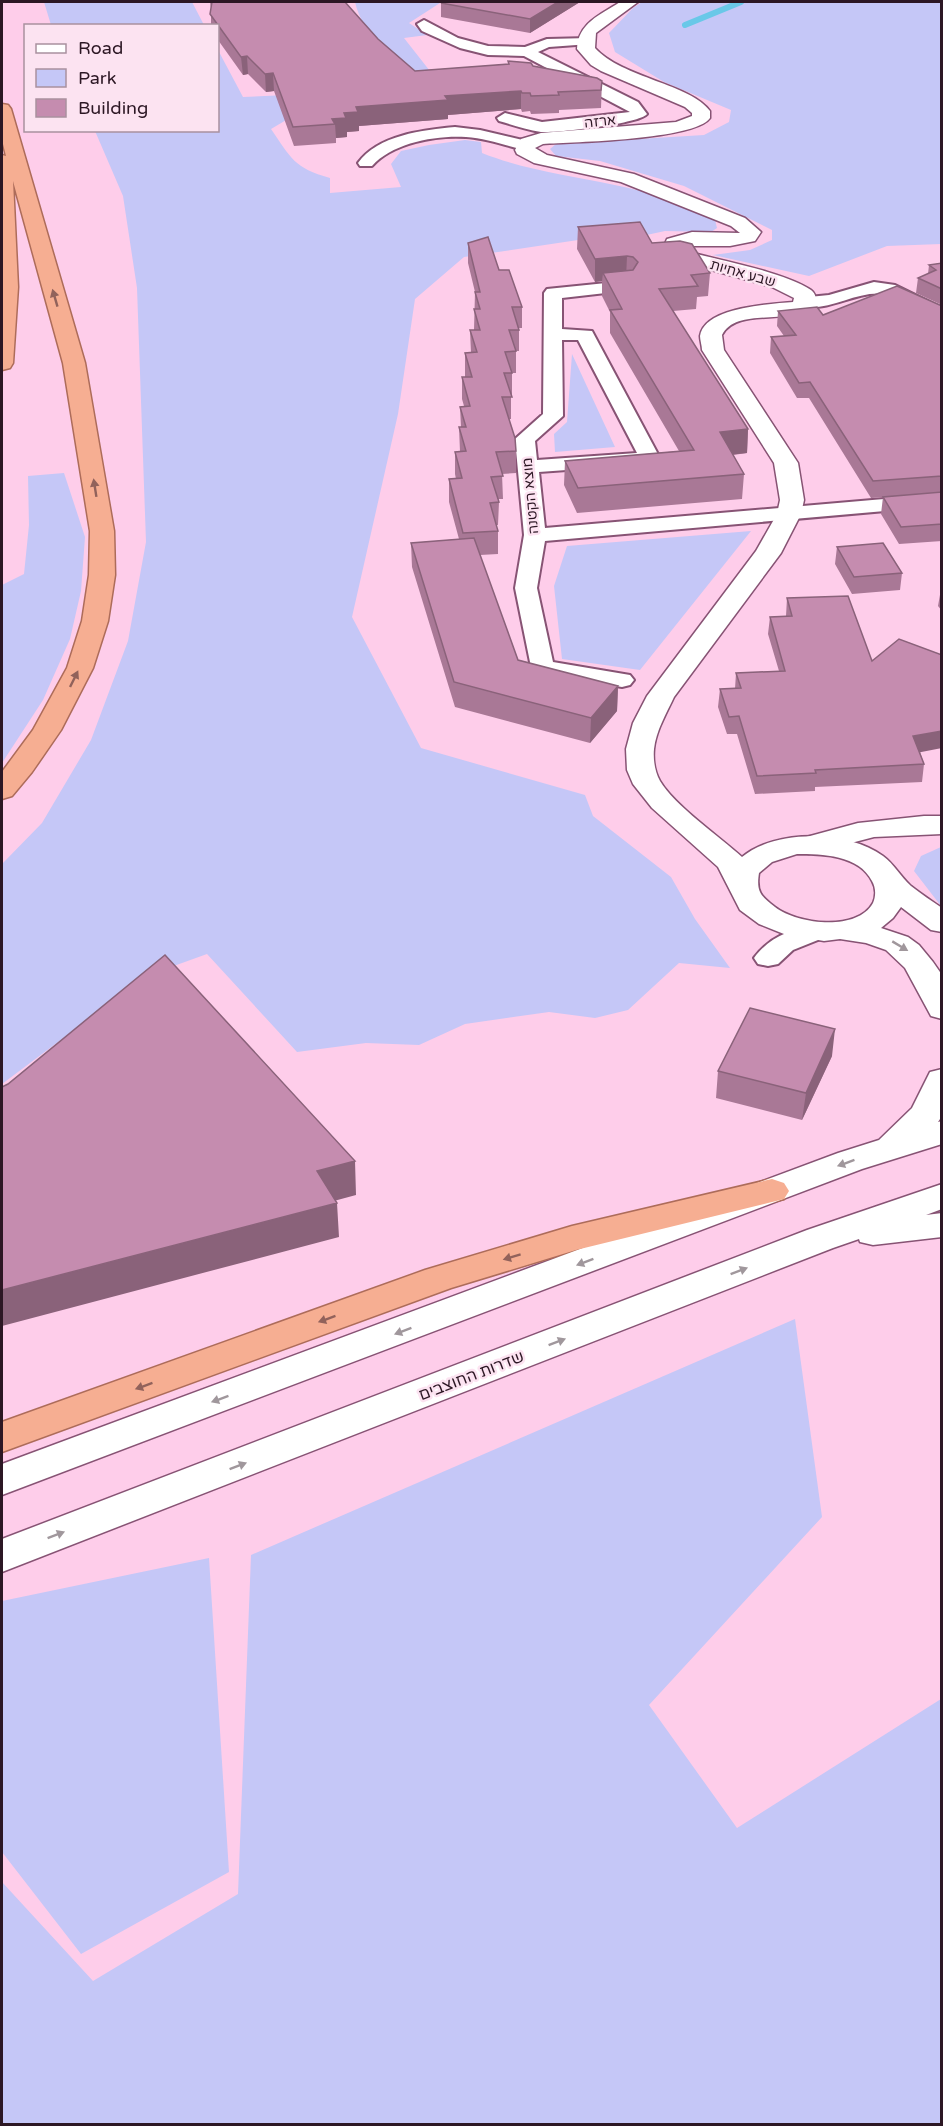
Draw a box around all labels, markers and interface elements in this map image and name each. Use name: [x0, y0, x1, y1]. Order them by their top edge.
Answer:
legend: [24, 24, 219, 132]
text: Road: [78, 37, 123, 59]
text: Park: [78, 67, 117, 89]
text: Building: [78, 97, 148, 119]
street label: ארזה: [583, 111, 617, 132]
street label: שבע אחיות: [708, 256, 778, 291]
one-way arrow: [50, 289, 59, 307]
street label: מוצא הקטנה: [519, 457, 542, 535]
one-way arrow: [91, 479, 100, 498]
one-way arrow: [70, 670, 79, 687]
one-way arrow: [892, 941, 908, 952]
one-way arrow: [837, 1159, 855, 1168]
one-way arrow: [503, 1253, 521, 1262]
one-way arrow: [576, 1258, 594, 1267]
one-way arrow: [730, 1266, 748, 1276]
one-way arrow: [318, 1315, 336, 1324]
one-way arrow: [393, 1326, 411, 1336]
one-way arrow: [548, 1337, 566, 1346]
street label: שדרות החוצבים: [416, 1347, 527, 1405]
one-way arrow: [135, 1381, 153, 1391]
one-way arrow: [211, 1395, 229, 1404]
one-way arrow: [230, 1461, 248, 1471]
one-way arrow: [47, 1530, 65, 1540]

